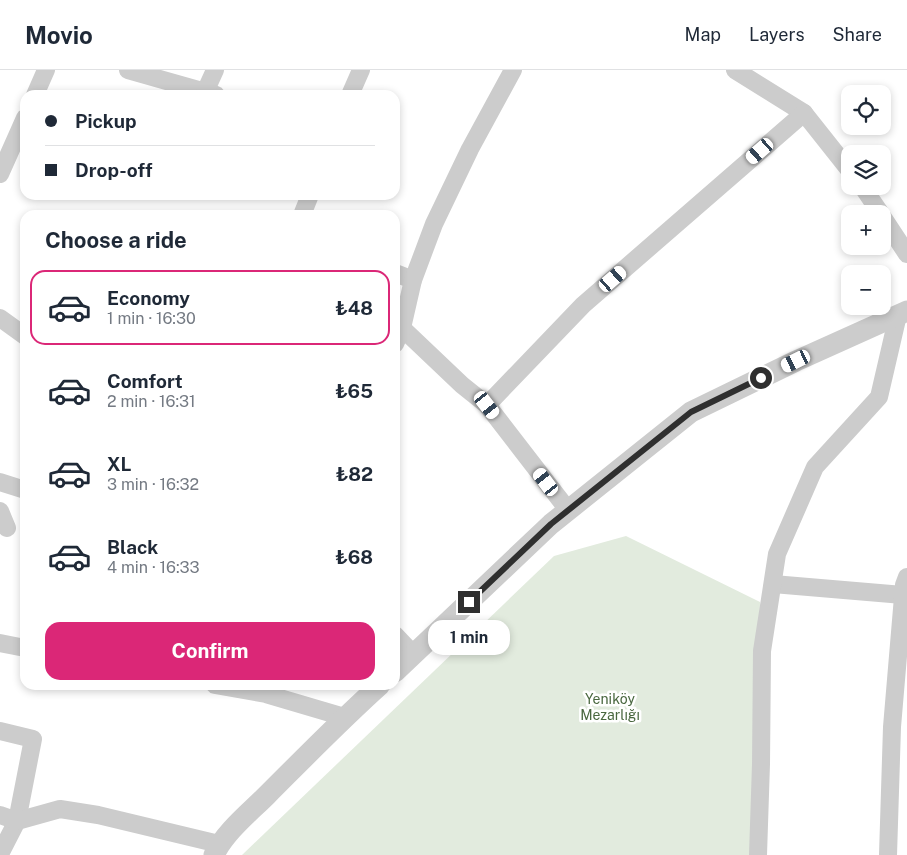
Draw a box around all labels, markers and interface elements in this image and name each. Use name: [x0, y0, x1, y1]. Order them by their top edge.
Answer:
text: Movio: [25, 21, 93, 49]
text: Map: [685, 24, 721, 45]
text: Layers: [749, 24, 805, 45]
text: Share: [833, 24, 882, 45]
map controls: [841, 85, 891, 315]
button: locate: [841, 85, 891, 135]
text: Pickup: [75, 110, 137, 132]
car: [743, 135, 776, 167]
button: layers: [841, 145, 891, 195]
text: Drop-off: [75, 159, 152, 181]
button: +: [841, 205, 891, 255]
text: Choose a ride: [45, 227, 187, 253]
car: [596, 263, 629, 295]
button: −: [841, 265, 891, 315]
icon: car: [47, 285, 92, 330]
text: Economy: [107, 287, 190, 309]
text: ₺48: [335, 297, 373, 319]
text: 1 min · 16:30: [107, 309, 196, 328]
car: [779, 348, 812, 374]
route start: [750, 367, 772, 389]
icon: car: [47, 368, 92, 413]
text: Comfort: [107, 370, 183, 392]
text: ₺65: [335, 380, 373, 402]
car: [471, 389, 502, 421]
text: 2 min · 16:31: [107, 392, 196, 411]
icon: car: [47, 451, 92, 496]
text: XL: [107, 453, 132, 475]
text: ₺82: [336, 463, 373, 485]
car: [530, 466, 561, 498]
text: 3 min · 16:32: [107, 475, 199, 494]
icon: car: [47, 534, 92, 579]
text: Black: [107, 536, 158, 558]
text: ₺68: [335, 546, 373, 568]
text: 4 min · 16:33: [107, 558, 200, 577]
route end: [458, 591, 480, 613]
callout: 1 min: [428, 620, 510, 654]
button: Confirm: [45, 622, 375, 680]
text: 1 min: [450, 628, 488, 647]
park label: Yeniköy Mezarlığı: [580, 691, 640, 723]

